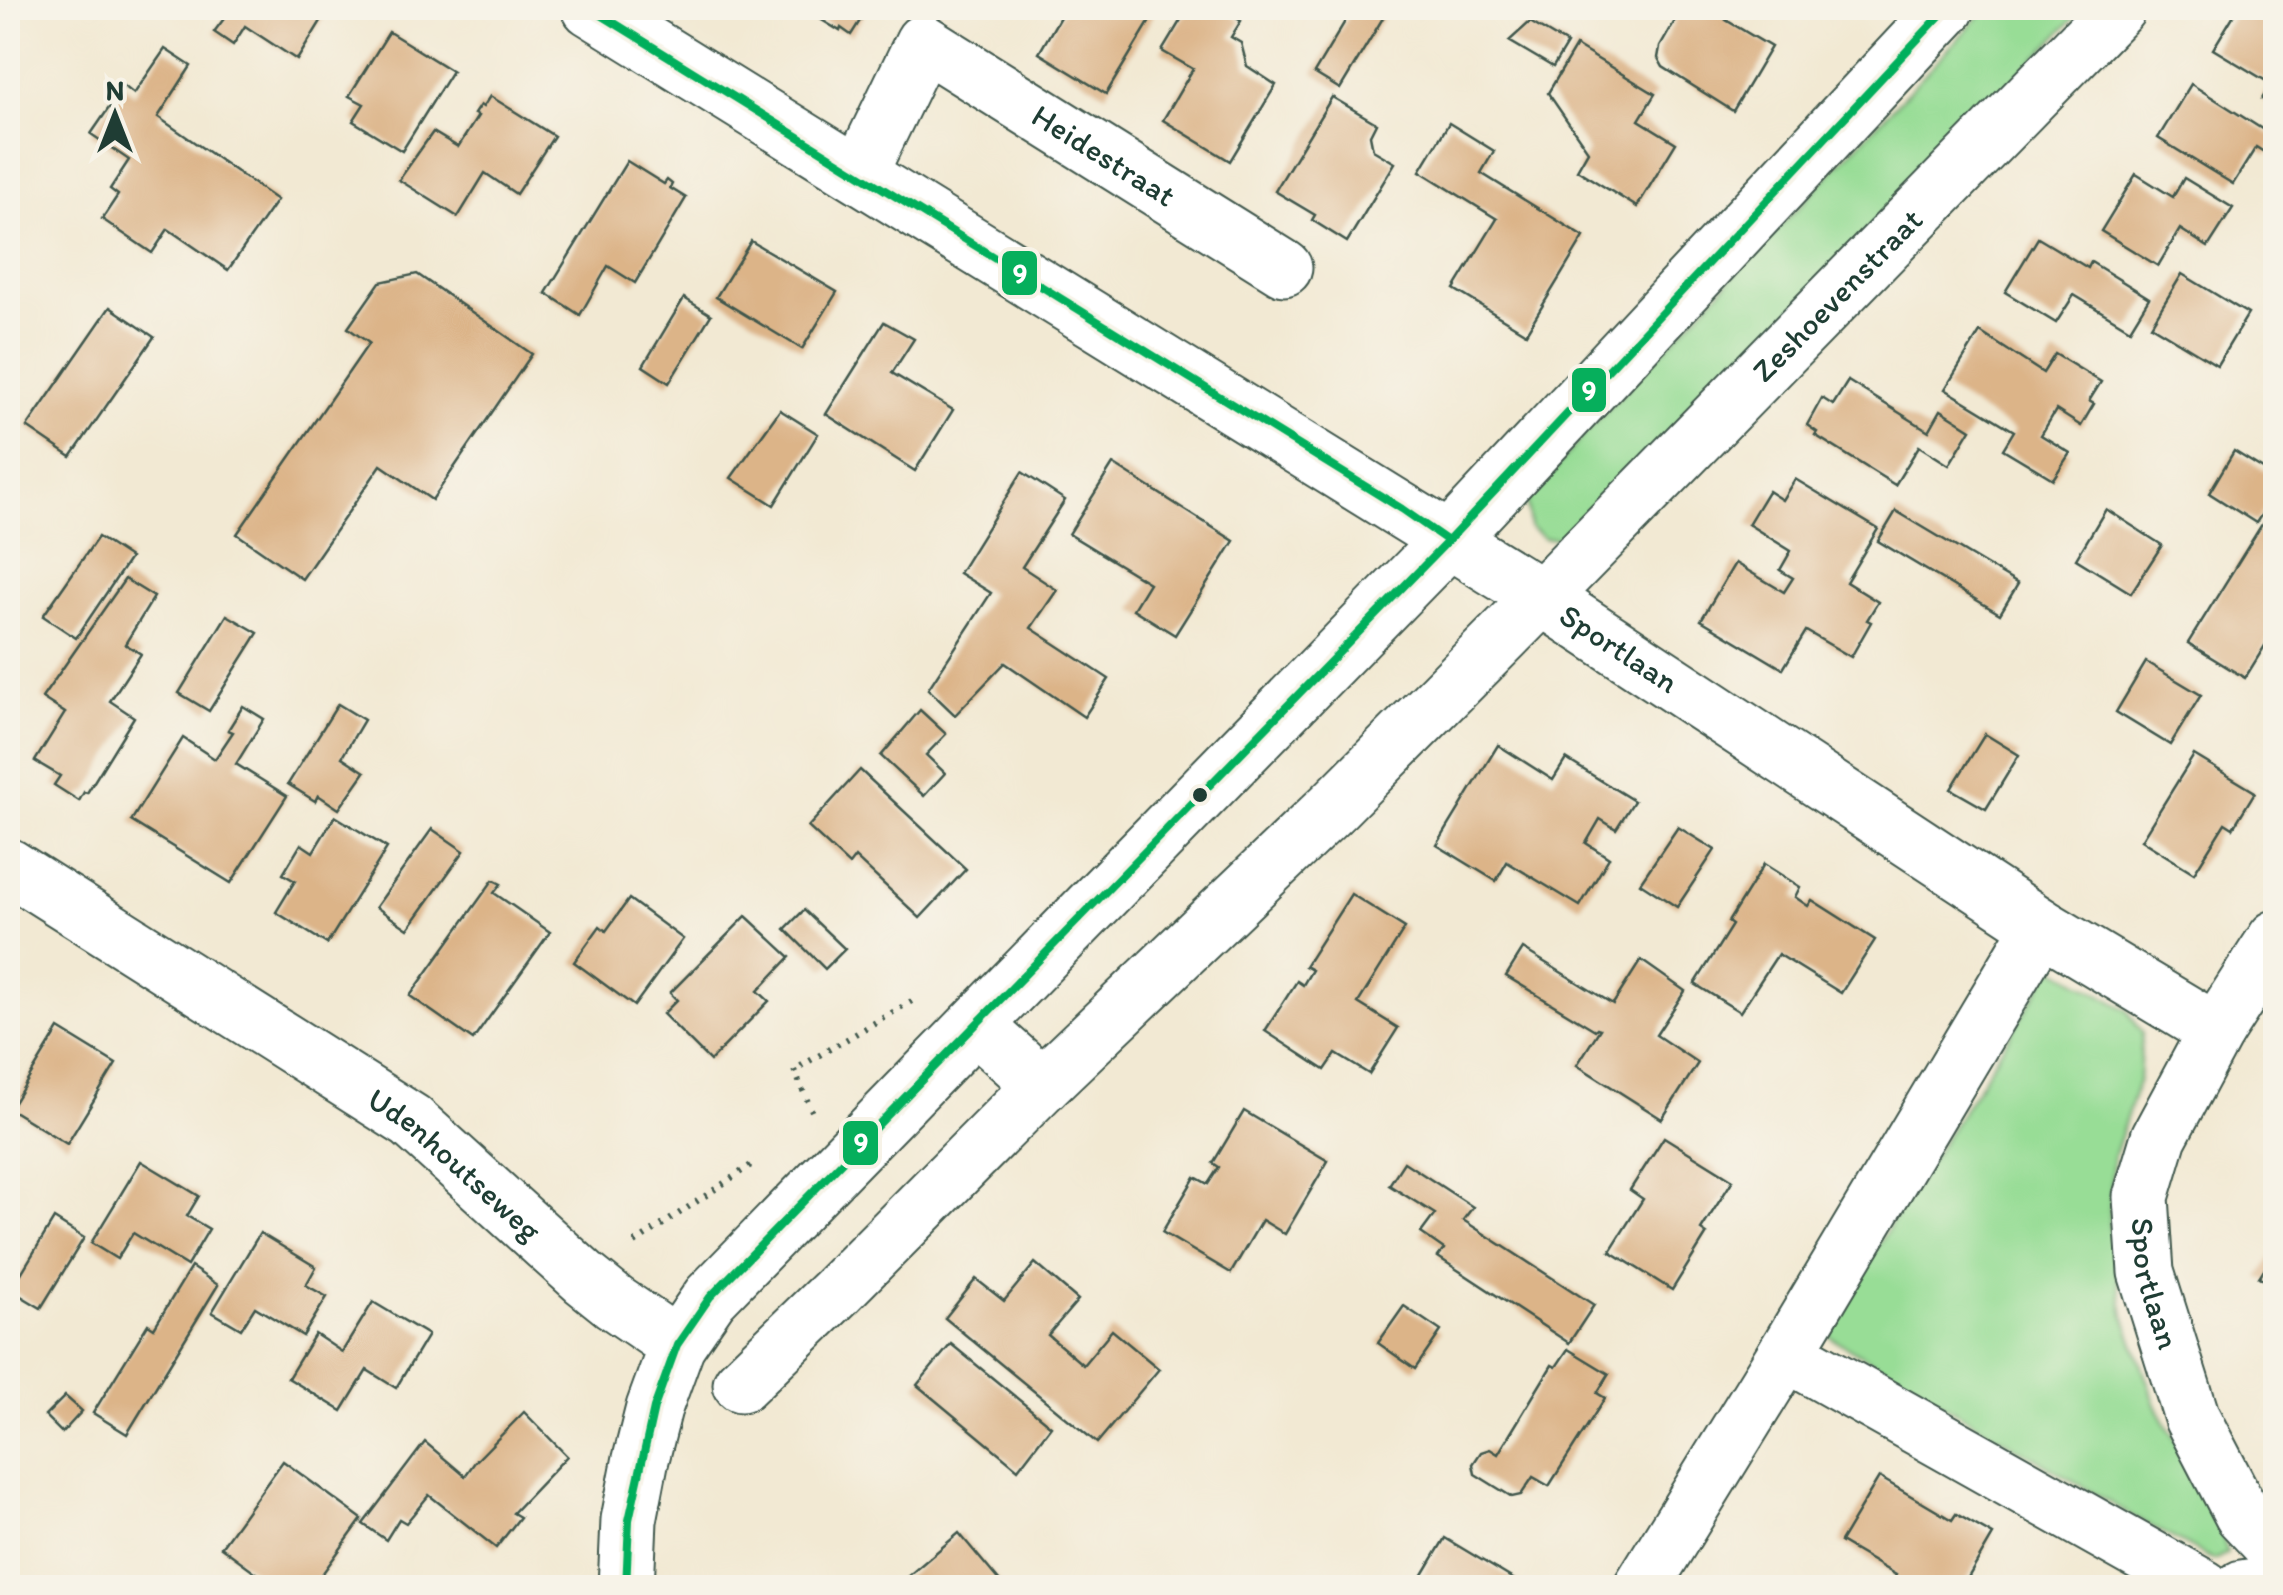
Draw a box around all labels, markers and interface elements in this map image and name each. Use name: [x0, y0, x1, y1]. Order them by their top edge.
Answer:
north arrow: [65, 65, 165, 165]
text: N: [106, 73, 124, 107]
street label: Heidestraat: [1025, 96, 1183, 214]
street label: Zeshoevenstraat: [1744, 201, 1930, 390]
line badge: 9: [1000, 249, 1039, 297]
text: 9: [1013, 256, 1027, 290]
line badge: 9: [1570, 366, 1608, 414]
text: 9: [1582, 373, 1596, 407]
street label: Sportlaan: [1553, 596, 1685, 701]
unlabelled marker: [1190, 785, 1210, 805]
street label: Udenhoutseweg: [361, 1080, 550, 1249]
line badge: 9: [841, 1119, 880, 1167]
text: 9: [854, 1125, 868, 1159]
street label: Sportlaan: [2123, 1216, 2188, 1354]

